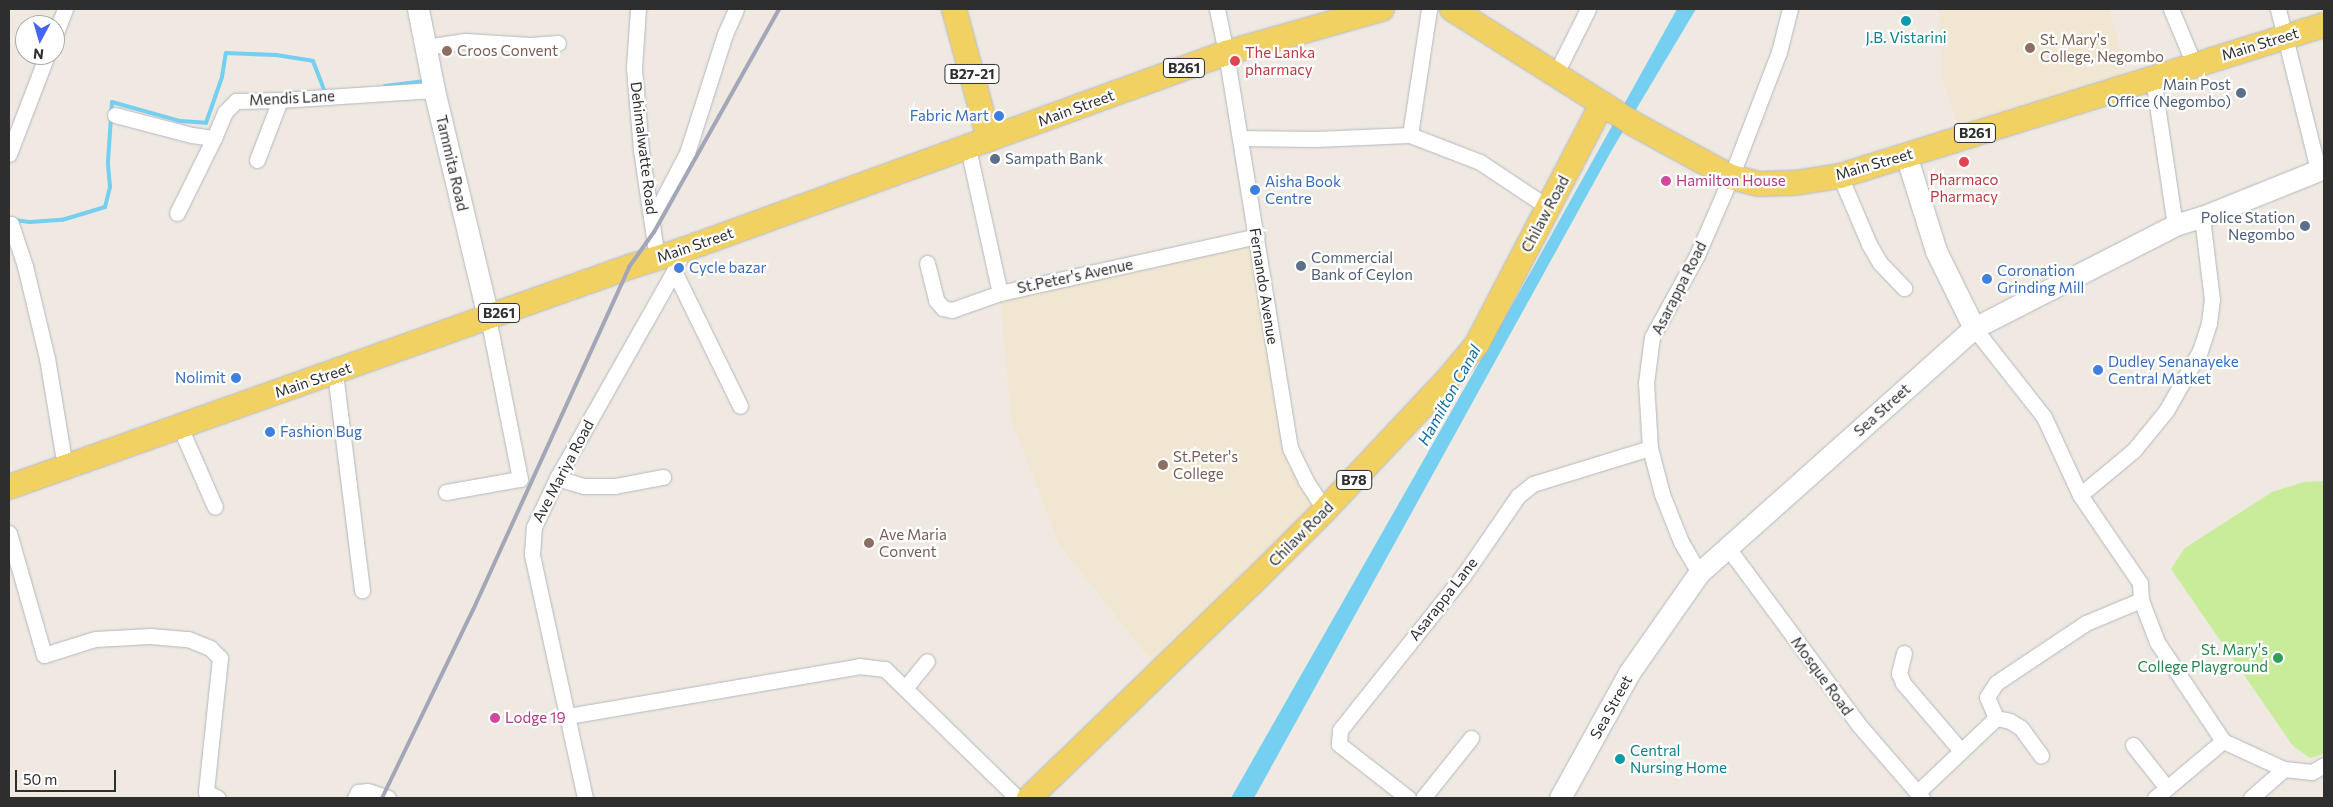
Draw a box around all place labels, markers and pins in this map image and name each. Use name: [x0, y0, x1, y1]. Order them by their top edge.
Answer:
marker: J.B. Vistarini: [1900, 15, 1912, 27]
place label: J.B. Vistarini: [1865, 29, 1947, 47]
place label: St. Mary's College, Negombo: [2040, 30, 2164, 65]
place label: Croos Convent: [457, 42, 558, 60]
marker: St. Mary's College, Negombo: [2024, 42, 2036, 54]
place label: The Lanka pharmacy: [1245, 43, 1315, 78]
marker: Croos Convent: [441, 45, 453, 57]
marker: The Lanka pharmacy: [1229, 55, 1241, 67]
place label: Main Post Office (Negombo): [2107, 75, 2231, 110]
marker: Main Post Office (Negombo): [2235, 87, 2247, 99]
place label: Fabric Mart: [910, 107, 989, 125]
marker: Fabric Mart: [993, 110, 1005, 122]
place label: Sampath Bank: [1005, 150, 1103, 168]
marker: Sampath Bank: [989, 153, 1001, 165]
marker: Pharmaco Pharmacy: [1958, 156, 1970, 168]
place label: Pharmaco Pharmacy: [1929, 170, 1999, 205]
place label: Aisha Book Centre: [1265, 172, 1341, 207]
place label: Hamilton House: [1676, 172, 1786, 190]
marker: Hamilton House: [1660, 175, 1672, 187]
marker: Aisha Book Centre: [1249, 184, 1261, 196]
place label: Police Station Negombo: [2201, 208, 2295, 243]
marker: Police Station Negombo: [2299, 220, 2311, 232]
place label: Commercial Bank of Ceylon: [1311, 248, 1413, 283]
place label: Cycle bazar: [689, 259, 766, 277]
marker: Commercial Bank of Ceylon: [1295, 260, 1307, 272]
place label: Coronation Grinding Mill: [1997, 261, 2084, 296]
marker: Cycle bazar: [673, 262, 685, 274]
marker: Coronation Grinding Mill: [1981, 273, 1993, 285]
place label: Dudley Senanayeke Central Matket: [2108, 352, 2239, 387]
marker: Dudley Senanayeke Central Matket: [2092, 364, 2104, 376]
place label: Nolimit: [175, 369, 226, 387]
marker: Nolimit: [230, 372, 242, 384]
place label: Fashion Bug: [280, 423, 362, 441]
marker: Fashion Bug: [264, 426, 276, 438]
place label: St.Peter's College: [1173, 447, 1238, 482]
marker: St.Peter's College: [1157, 459, 1169, 471]
place label: Ave Maria Convent: [879, 525, 947, 560]
marker: Ave Maria Convent: [863, 537, 875, 549]
place label: St. Mary's College Playground: [2138, 640, 2268, 675]
marker: St. Mary's College Playground: [2272, 652, 2284, 664]
place label: Lodge 19: [505, 709, 565, 727]
marker: Lodge 19: [489, 712, 501, 724]
place label: Central Nursing Home: [1630, 741, 1727, 776]
marker: Central Nursing Home: [1614, 753, 1626, 765]

